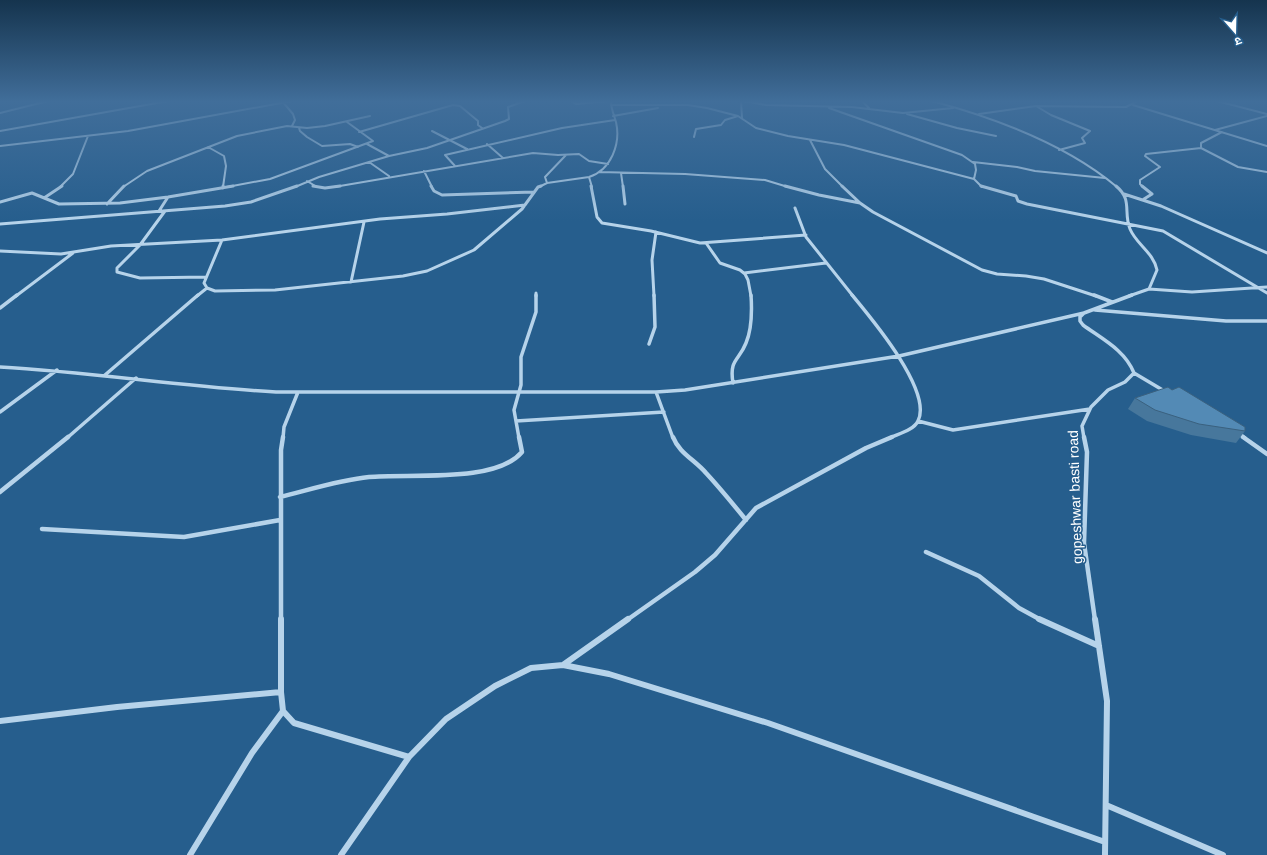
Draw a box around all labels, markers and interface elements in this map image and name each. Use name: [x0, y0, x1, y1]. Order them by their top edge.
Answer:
north arrow: [1215, 12, 1255, 52]
text: उ: [1233, 35, 1243, 48]
street label: gopeshwar basti road: [1065, 430, 1085, 564]

